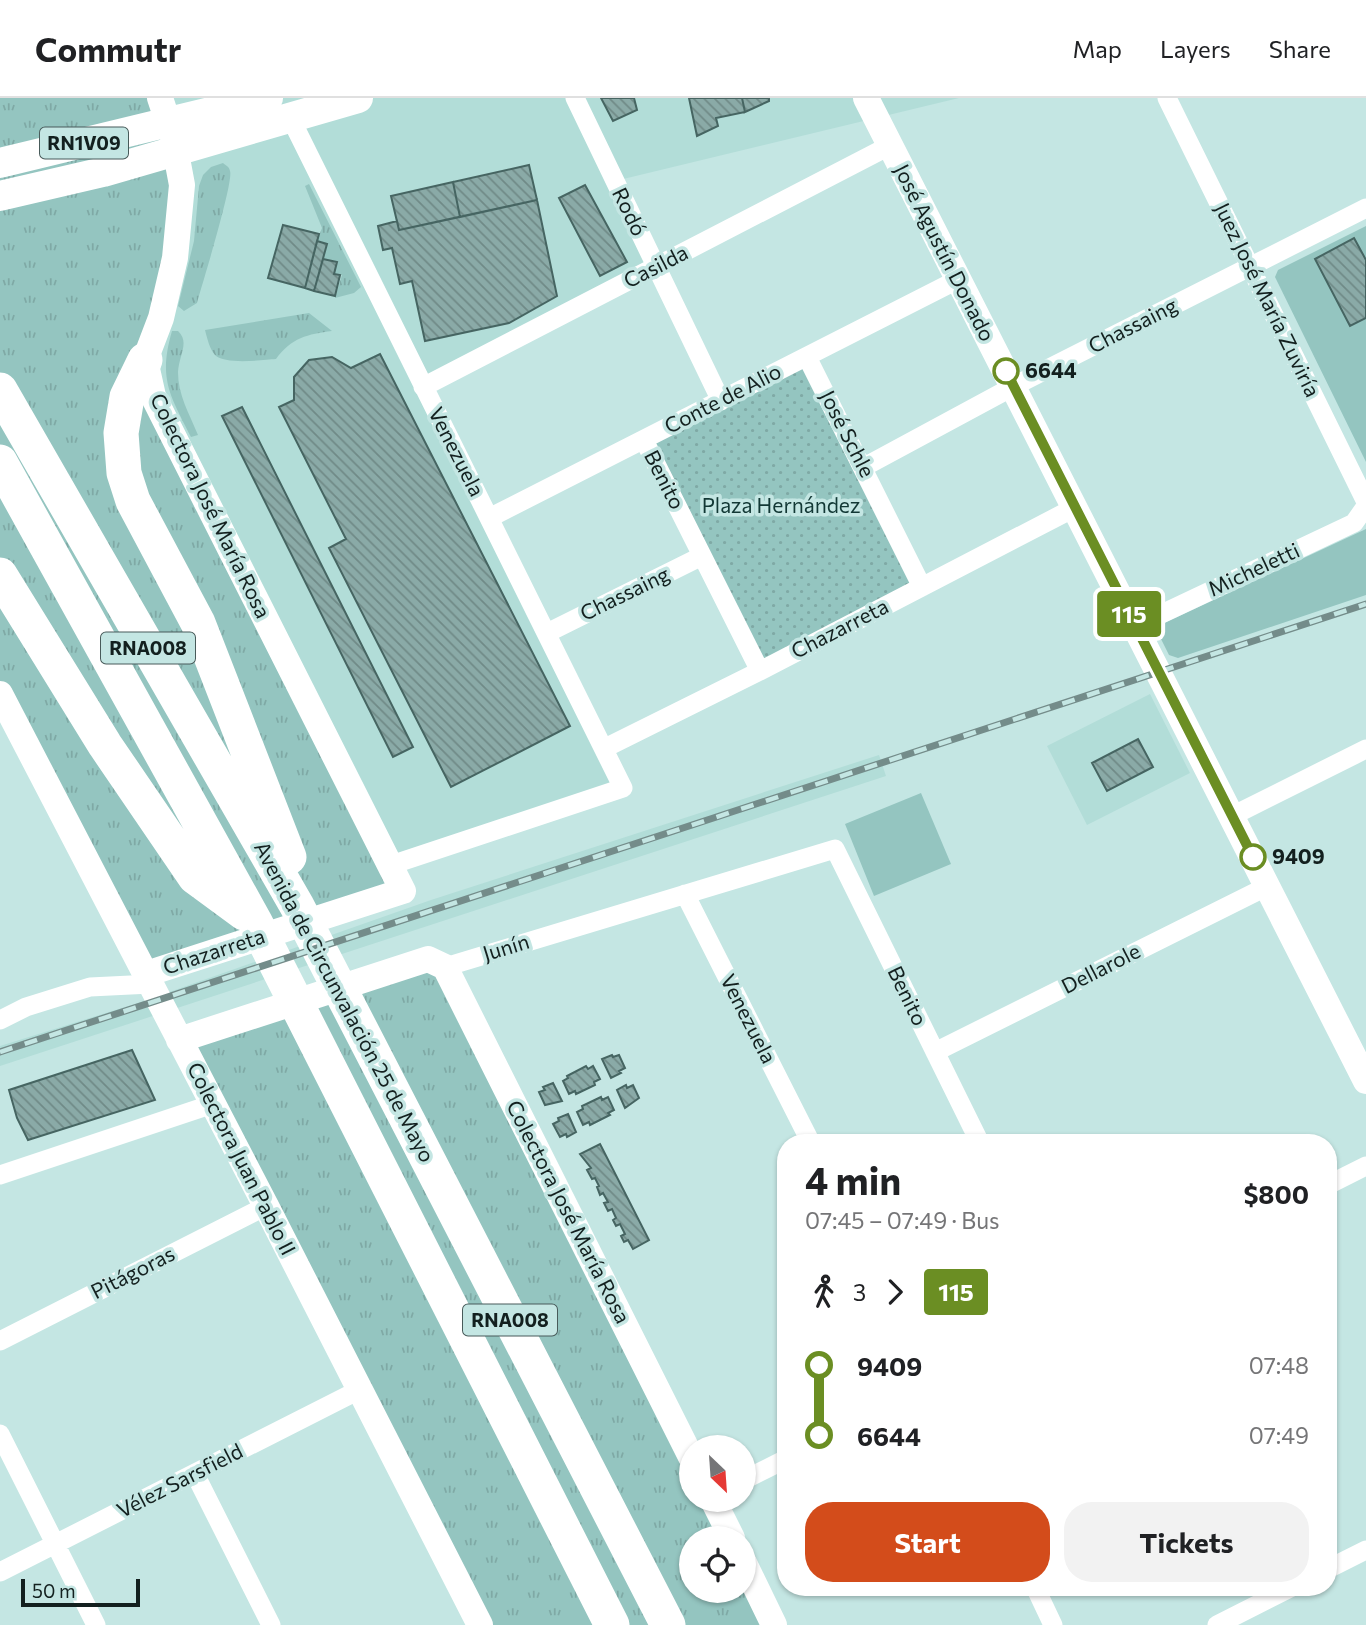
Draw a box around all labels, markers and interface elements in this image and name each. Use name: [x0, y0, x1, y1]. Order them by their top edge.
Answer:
text: Commutr: [35, 28, 181, 69]
text: Map: [1073, 34, 1122, 63]
text: Layers: [1160, 34, 1231, 63]
text: Share: [1269, 34, 1331, 63]
road number: RN1V09: [40, 128, 128, 158]
street label: José Agustín Donado: [890, 160, 1001, 345]
street label: Rodó: [608, 183, 653, 240]
street label: Juez José María Zuviría: [1210, 198, 1326, 401]
street label: Casilda: [619, 239, 692, 292]
street label: Chassaing: [1084, 292, 1181, 358]
place label: 6644: [1025, 357, 1077, 382]
street label: Conte de Alio: [660, 358, 785, 438]
marker: 6644: [993, 358, 1019, 384]
street label: José Schle: [816, 386, 881, 481]
street label: Colectora José María Rosa: [146, 389, 277, 622]
street label: Venezuela: [424, 403, 490, 500]
street label: Benito: [640, 446, 691, 513]
park label: Plaza Hernández: [702, 492, 860, 517]
street label: Micheletti: [1204, 537, 1303, 601]
street label: Chassaing: [576, 560, 673, 625]
line badge: 115: [1089, 591, 1169, 637]
street label: Chazarreta: [787, 593, 892, 663]
text: 115: [1111, 599, 1147, 628]
road number: RNA008: [101, 632, 195, 664]
street label: Avenida de Circunvalación 25 de Mayo: [250, 837, 441, 1166]
place label: 9409: [1272, 843, 1325, 868]
marker: 9409: [1240, 844, 1266, 870]
street label: Chazarreta: [159, 922, 268, 979]
street label: Junín: [479, 928, 532, 965]
street label: Dellarole: [1057, 937, 1144, 998]
street label: Benito: [883, 962, 933, 1029]
street label: Venezuela: [716, 970, 782, 1067]
street label: Colectora Juan Pablo II: [183, 1058, 302, 1259]
street label: Colectora José María Rosa: [502, 1096, 637, 1327]
text: 4 min: [805, 1156, 901, 1203]
text: $800: [1243, 1178, 1309, 1209]
text: 07:45 – 07:49 · Bus: [805, 1206, 1000, 1234]
street label: Pitágoras: [86, 1240, 178, 1303]
icon: walk: [805, 1273, 843, 1311]
icon: forward: [876, 1273, 914, 1311]
text: 115: [938, 1277, 974, 1306]
text: 3: [853, 1278, 866, 1306]
road number: RNA008: [463, 1304, 557, 1336]
text: 9409: [857, 1350, 922, 1381]
text: 07:48: [1249, 1351, 1309, 1379]
text: 6644: [857, 1420, 921, 1451]
text: 07:49: [1249, 1421, 1309, 1449]
north arrow: [679, 1435, 756, 1512]
map controls: [679, 1435, 756, 1603]
street label: Vélez Sarsfield: [112, 1437, 246, 1522]
button: Start: [805, 1502, 1050, 1582]
button: Tickets: [1064, 1502, 1309, 1582]
button: locate: [679, 1526, 756, 1603]
scale bar: [21, 1576, 140, 1608]
text: 50 m: [32, 1579, 76, 1602]

